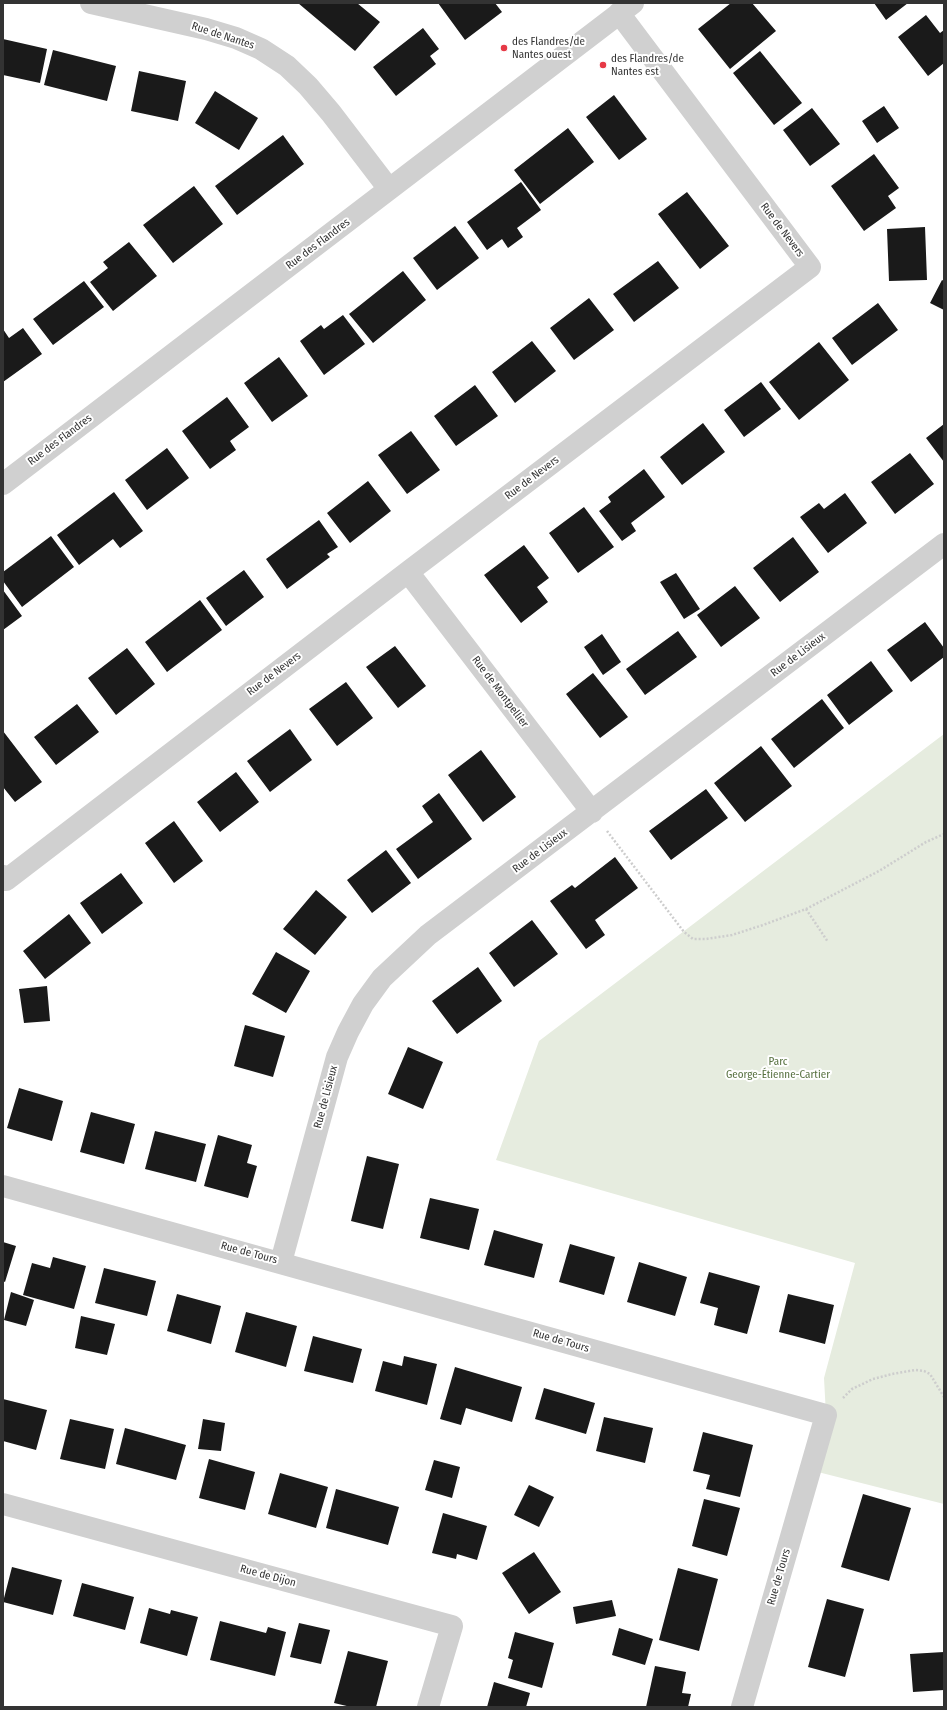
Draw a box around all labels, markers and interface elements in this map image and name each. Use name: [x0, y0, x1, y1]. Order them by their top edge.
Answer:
street label: Rue de Nantes: [190, 20, 256, 52]
place label: des Flandres/de Nantes ouest: [512, 35, 585, 61]
marker: des Flandres/de Nantes ouest: [499, 43, 509, 53]
place label: des Flandres/de Nantes est: [611, 52, 684, 78]
marker: des Flandres/de Nantes est: [598, 60, 608, 70]
street label: Rue de Nevers: [757, 200, 807, 260]
street label: Rue des Flandres: [283, 216, 353, 272]
street label: Rue des Flandres: [25, 412, 95, 468]
street label: Rue de Nevers: [502, 453, 562, 503]
street label: Rue de Lisieux: [768, 630, 828, 680]
street label: Rue de Nevers: [244, 649, 304, 699]
street label: Rue de Montpellier: [469, 654, 531, 730]
street label: Rue de Lisieux: [510, 826, 570, 876]
park label: Parc George-Étienne-Cartier: [726, 1055, 830, 1081]
street label: Rue de Lisieux: [311, 1064, 341, 1130]
street label: Rue de Tours: [219, 1239, 279, 1267]
street label: Rue de Tours: [531, 1327, 591, 1355]
street label: Rue de Tours: [765, 1547, 793, 1607]
street label: Rue de Dijon: [239, 1562, 297, 1590]

